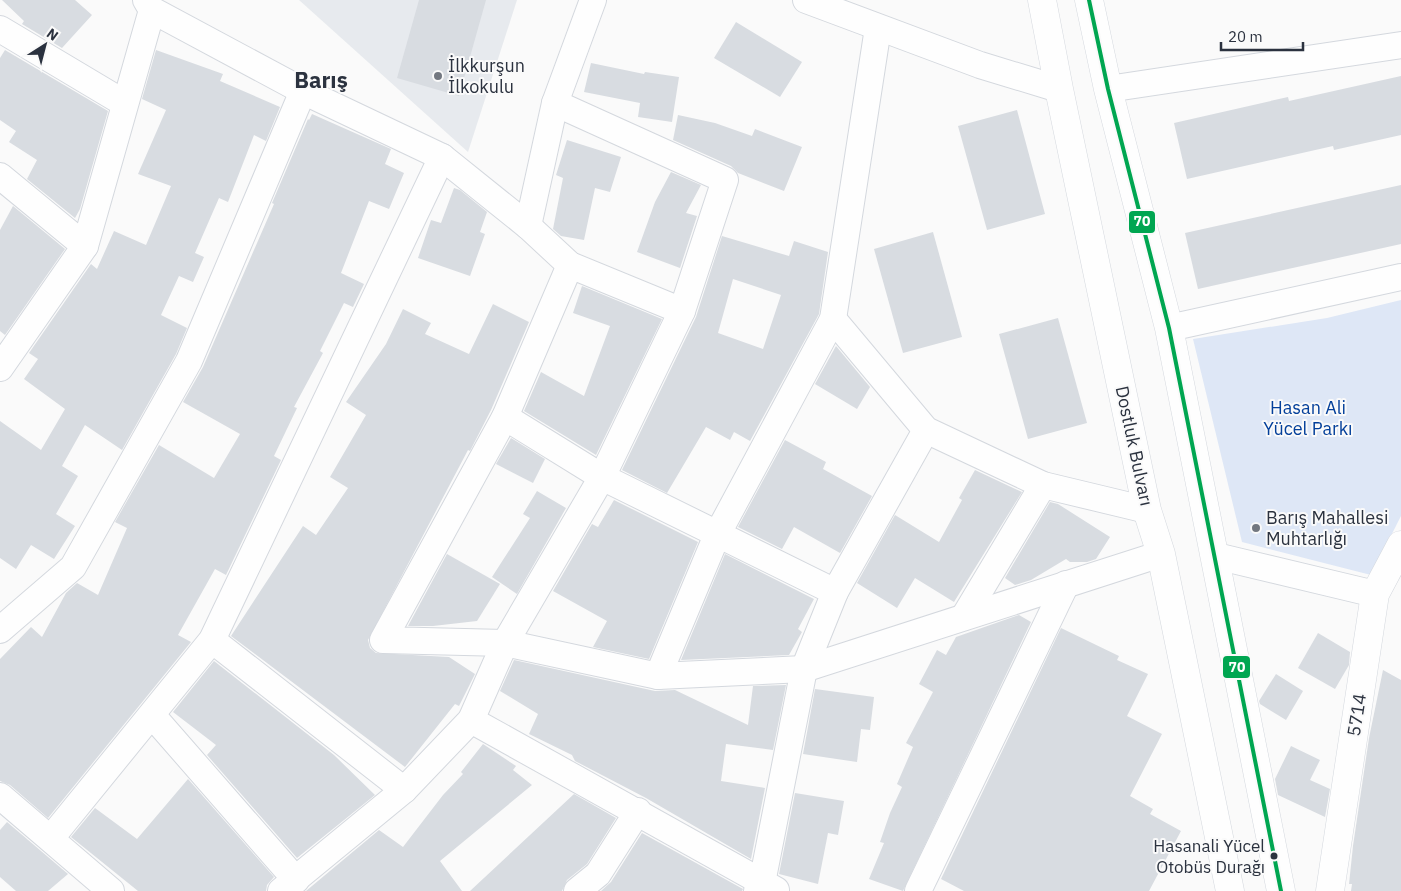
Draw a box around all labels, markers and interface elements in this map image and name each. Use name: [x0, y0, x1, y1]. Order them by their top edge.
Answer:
north arrow: [20, 20, 70, 70]
scale bar: [1221, 20, 1304, 52]
text: N: [43, 24, 62, 45]
text: 20 m: [1228, 27, 1263, 46]
place label: İlkkurşun İlkokulu: [448, 54, 525, 98]
district label: Barış: [294, 65, 348, 94]
marker: İlkkurşun İlkokulu: [432, 70, 444, 82]
line badge: 70: [1128, 210, 1156, 234]
text: 70: [1134, 212, 1150, 230]
street label: Dostluk Bulvarı: [1111, 384, 1158, 508]
park label: Hasan Ali Yücel Parkı: [1263, 396, 1353, 440]
place label: Barış Mahallesi Muhtarlığı: [1266, 506, 1388, 550]
marker: Barış Mahallesi Muhtarlığı: [1250, 522, 1262, 534]
line badge: 70: [1222, 655, 1251, 679]
text: 70: [1229, 658, 1245, 676]
street label: 5714: [1342, 692, 1371, 738]
place label: Hasanali Yücel Otobüs Durağı: [1153, 835, 1265, 878]
marker: Hasanali Yücel Otobüs Durağı: [1269, 851, 1279, 861]

